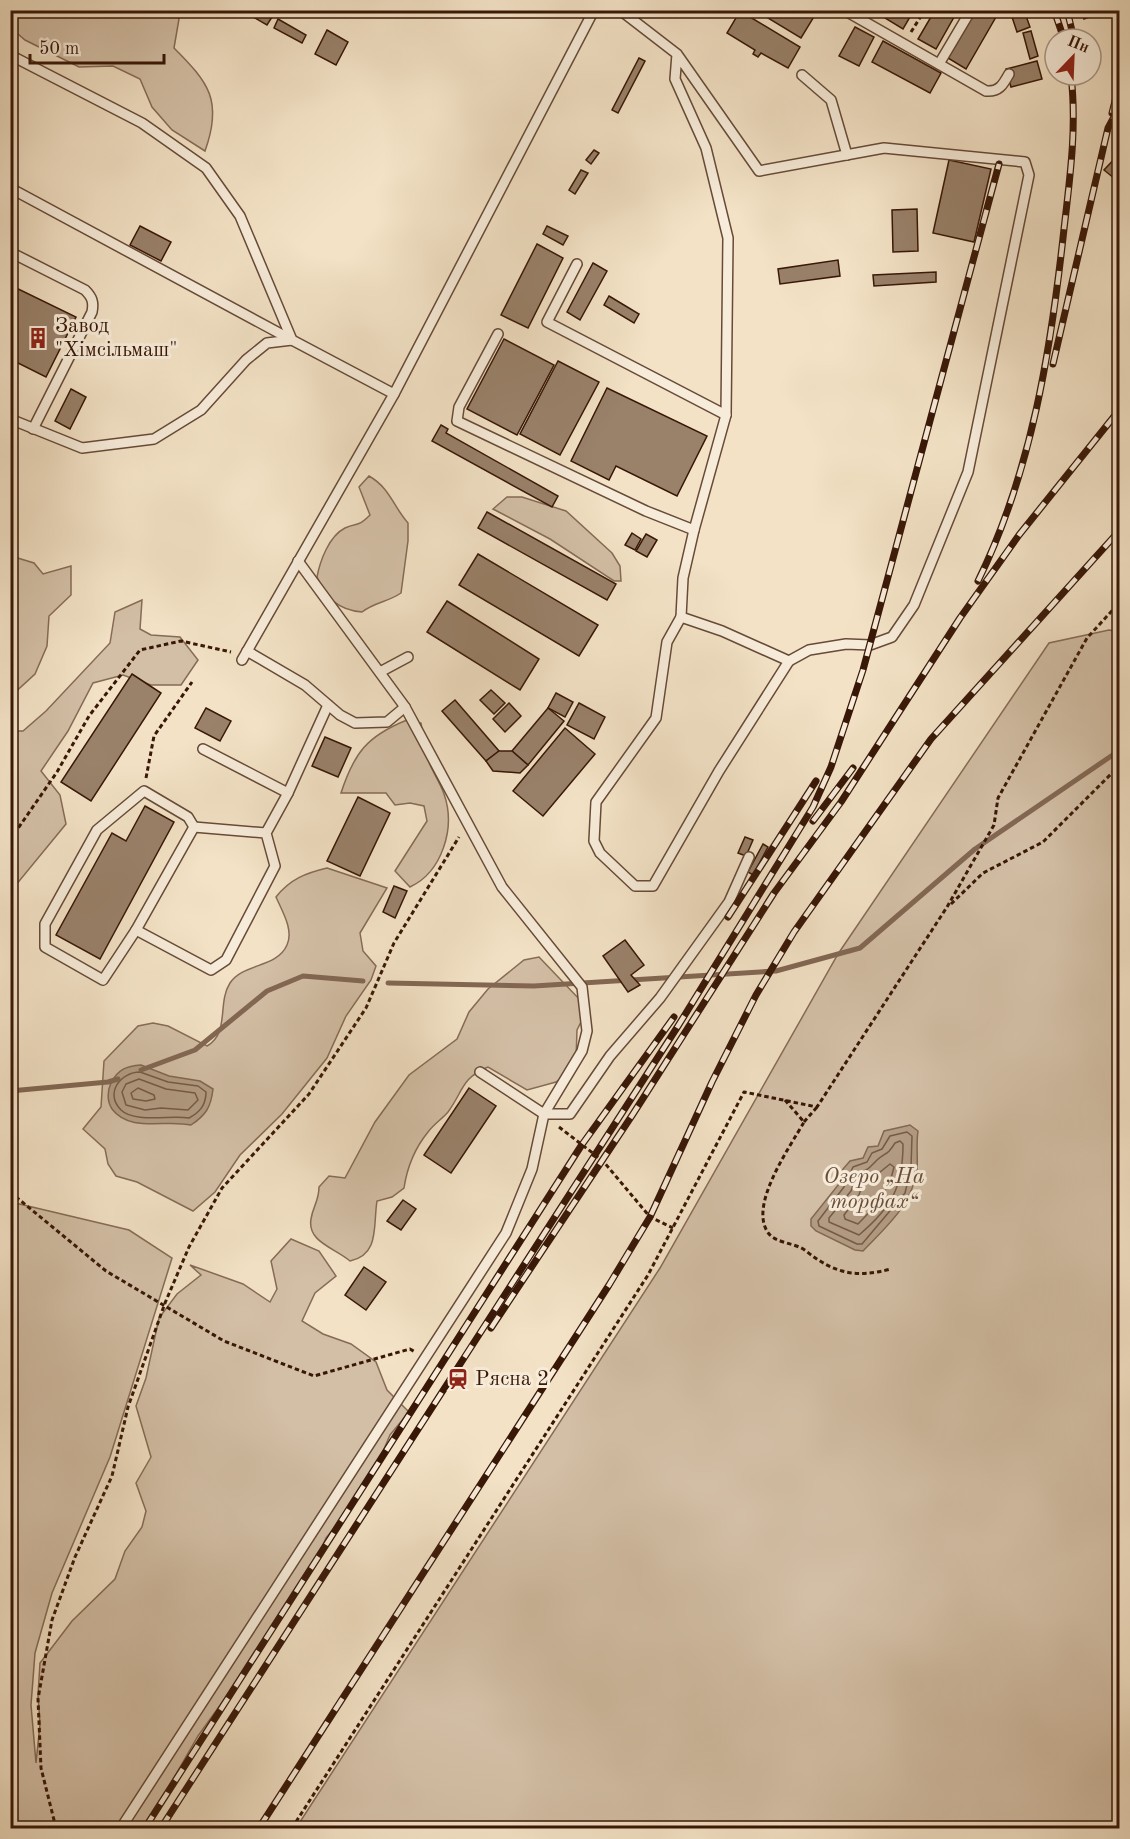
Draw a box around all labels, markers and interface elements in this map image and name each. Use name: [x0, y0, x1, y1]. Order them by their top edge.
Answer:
scale bar: [30, 27, 164, 65]
north arrow: [1043, 27, 1103, 87]
text: Пн: [1065, 33, 1091, 57]
text: 50 m: [39, 40, 79, 58]
place label: Завод "Хімсільмаш": [55, 316, 178, 361]
building icon: Завод "Хімсільмаш": [26, 326, 50, 350]
water label: Озеро „На торфах“: [823, 1166, 925, 1213]
station icon: Рясна 2: [446, 1367, 470, 1391]
place label: Рясна 2: [475, 1369, 549, 1390]

